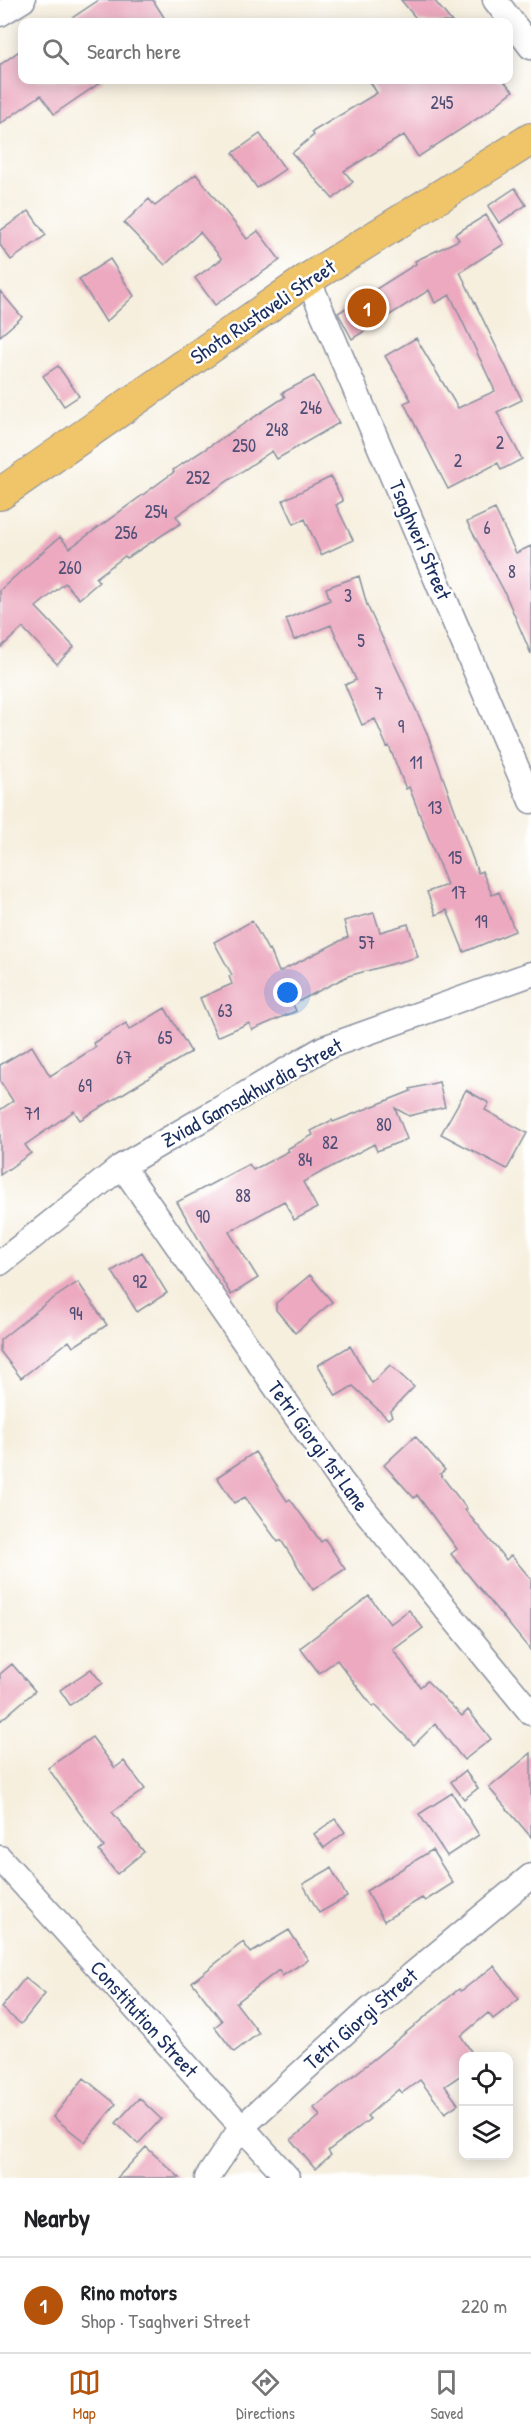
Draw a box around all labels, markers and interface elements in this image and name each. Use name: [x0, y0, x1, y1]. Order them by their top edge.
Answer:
search box: [18, 18, 513, 84]
icon: search: [39, 35, 72, 68]
text: Search here: [87, 36, 181, 66]
house number: 245: [431, 90, 454, 115]
street label: Shota Rustaveli Street: [184, 252, 342, 371]
pin: 1: [348, 286, 386, 330]
house number: 246: [300, 395, 322, 420]
house number: 248: [266, 417, 289, 442]
house number: 2: [496, 430, 505, 455]
house number: 250: [232, 433, 256, 458]
house number: 2: [454, 448, 463, 473]
house number: 252: [186, 465, 211, 490]
street label: Tsaghveri Street: [382, 475, 459, 605]
house number: 254: [145, 499, 168, 524]
house number: 6: [483, 515, 491, 540]
house number: 256: [114, 520, 138, 545]
house number: 260: [58, 555, 82, 580]
house number: 8: [508, 559, 516, 584]
house number: 3: [344, 583, 352, 608]
house number: 5: [357, 628, 365, 653]
house number: 7: [375, 681, 384, 706]
house number: 9: [398, 714, 405, 739]
house number: 11: [409, 750, 423, 775]
house number: 13: [428, 795, 442, 820]
house number: 15: [448, 845, 462, 870]
house number: 17: [451, 880, 467, 905]
house number: 19: [474, 909, 488, 934]
house number: 57: [359, 930, 375, 955]
your location: [273, 978, 302, 1007]
house number: 63: [217, 998, 233, 1023]
house number: 65: [158, 1025, 173, 1050]
street label: Zviad Gamsakhurdia Street: [156, 1030, 348, 1154]
house number: 67: [116, 1045, 132, 1070]
house number: 69: [78, 1073, 92, 1098]
house number: 71: [24, 1101, 40, 1126]
house number: 80: [376, 1112, 392, 1137]
house number: 82: [322, 1130, 339, 1155]
house number: 84: [298, 1147, 313, 1172]
house number: 88: [235, 1183, 251, 1208]
house number: 90: [196, 1204, 210, 1229]
house number: 92: [132, 1269, 148, 1294]
house number: 94: [69, 1301, 83, 1326]
street label: Tetri Giorgi 1st Lane: [261, 1375, 376, 1517]
street label: Constitution Street: [84, 1954, 205, 2084]
street label: Tetri Giorgi Street: [298, 1961, 424, 2076]
map controls: [459, 2052, 513, 2160]
button: locate: [459, 2052, 513, 2106]
button: layers: [459, 2106, 513, 2160]
text: Nearby: [24, 2200, 90, 2235]
text: Rino motors: [81, 2277, 177, 2307]
text: 1: [40, 2292, 47, 2319]
text: 220 m: [461, 2292, 507, 2319]
text: Shop · Tsaghveri Street: [81, 2307, 250, 2334]
tab: Map: [68, 2366, 101, 2424]
tab: Directions: [236, 2366, 295, 2424]
tab: Saved: [430, 2366, 463, 2424]

